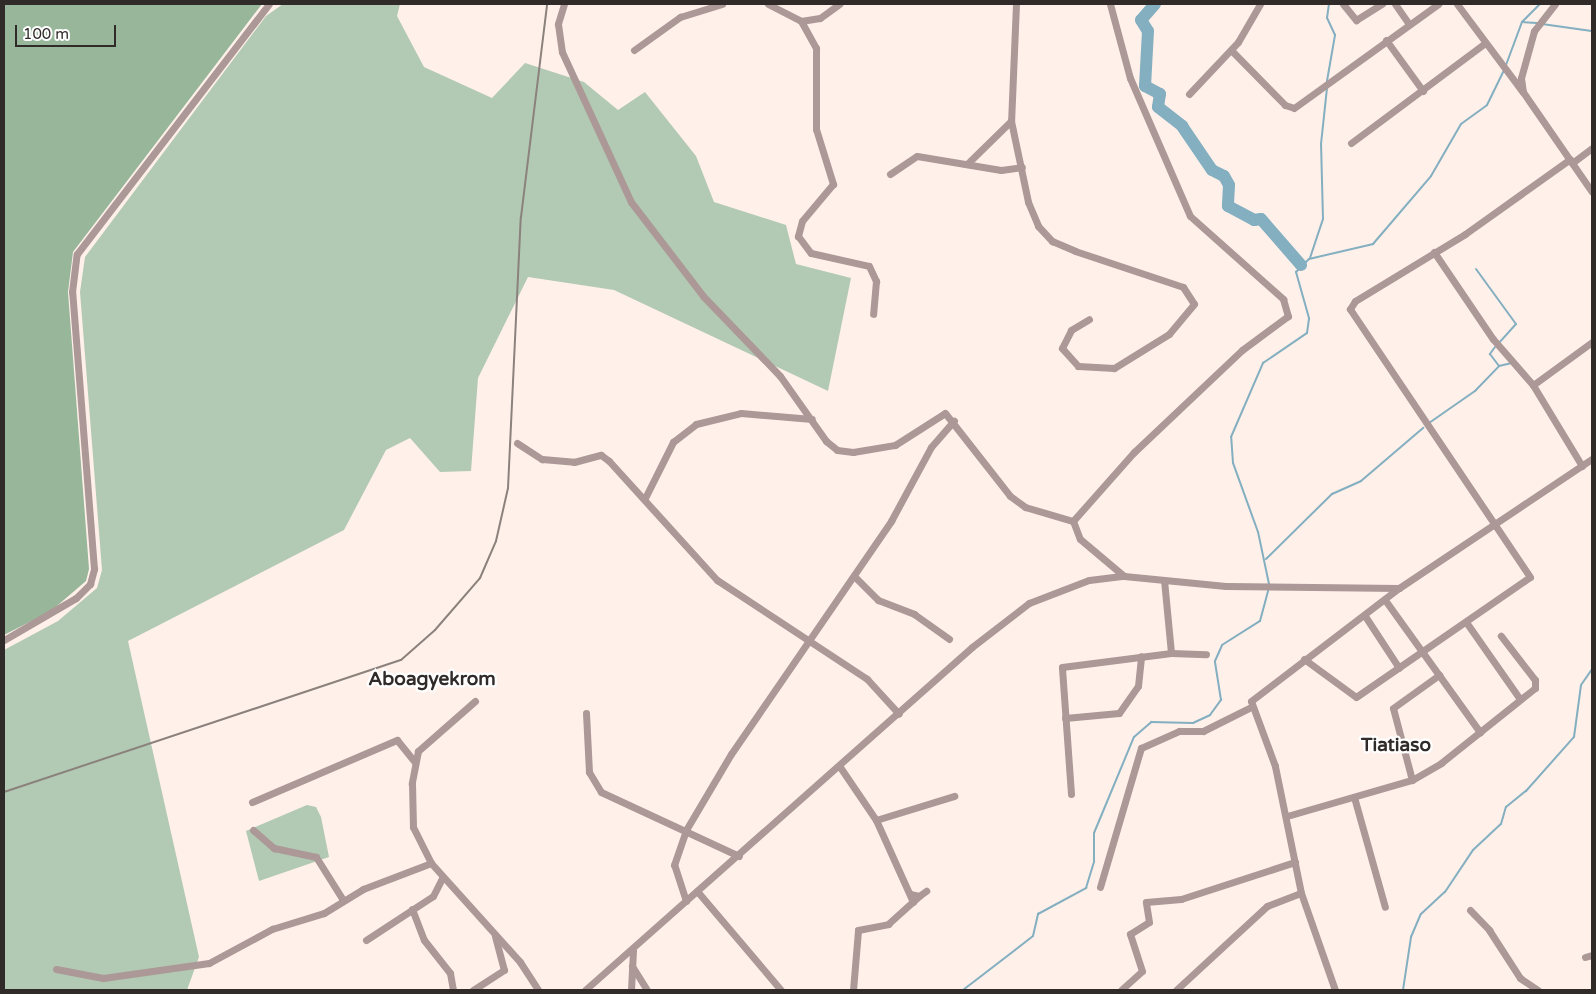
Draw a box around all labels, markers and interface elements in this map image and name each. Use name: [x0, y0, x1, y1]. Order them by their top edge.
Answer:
scale bar: [18, 15, 119, 47]
text: 100 m: [23, 25, 69, 43]
district label: Aboagyekrom: [368, 669, 496, 691]
district label: Tiatiaso: [1361, 735, 1431, 757]

